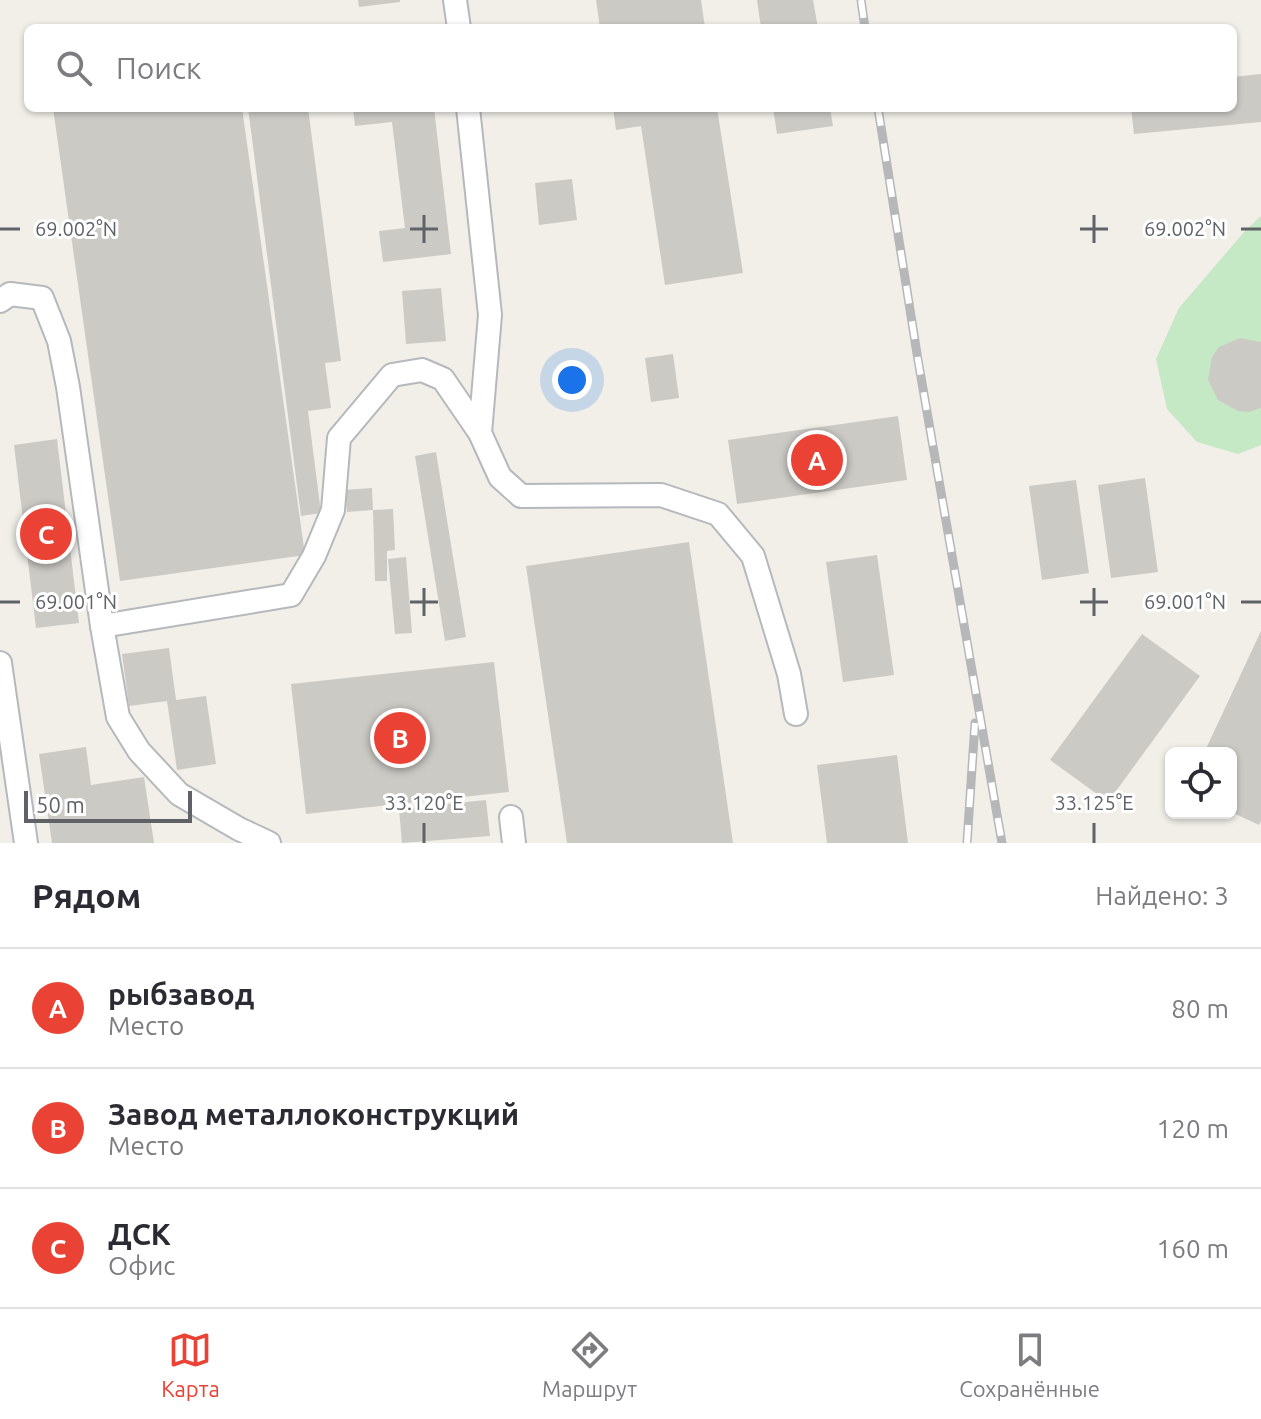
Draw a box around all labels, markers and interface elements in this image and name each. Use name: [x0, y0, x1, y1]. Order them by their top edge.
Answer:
search box: [24, 24, 1237, 112]
icon: search: [52, 46, 96, 90]
text: Поиск: [116, 51, 201, 85]
text: 69.002°N: [35, 217, 117, 240]
text: 69.002°N: [1144, 217, 1226, 240]
your location: [552, 360, 592, 400]
pin: A: [791, 430, 843, 490]
pin: C: [20, 504, 72, 564]
text: 69.001°N: [35, 590, 117, 613]
text: 69.001°N: [1144, 590, 1226, 613]
pin: B: [374, 708, 426, 768]
map controls: [1165, 747, 1237, 819]
button: locate: [1165, 747, 1237, 819]
scale bar: [24, 787, 192, 823]
text: 33.120°E: [385, 791, 464, 814]
text: 33.125°E: [1055, 791, 1134, 814]
text: 50 m: [36, 792, 85, 817]
text: Рядом: [32, 876, 141, 914]
text: Найдено: 3: [1095, 881, 1229, 910]
text: рыбзавод: [108, 977, 254, 1011]
text: A: [49, 994, 67, 1023]
text: 80 m: [1171, 994, 1229, 1023]
text: Место: [108, 1011, 184, 1040]
text: Завод металлоконструкций: [108, 1097, 519, 1131]
text: B: [49, 1114, 67, 1143]
text: 120 m: [1157, 1114, 1229, 1143]
text: Место: [108, 1131, 184, 1160]
text: ДСК: [108, 1217, 171, 1251]
text: C: [50, 1234, 66, 1263]
text: 160 m: [1157, 1234, 1229, 1263]
text: Офис: [108, 1251, 175, 1280]
tab: Карта: [161, 1328, 220, 1401]
tab: Маршрут: [542, 1328, 637, 1401]
tab: Сохранённые: [959, 1328, 1100, 1401]

